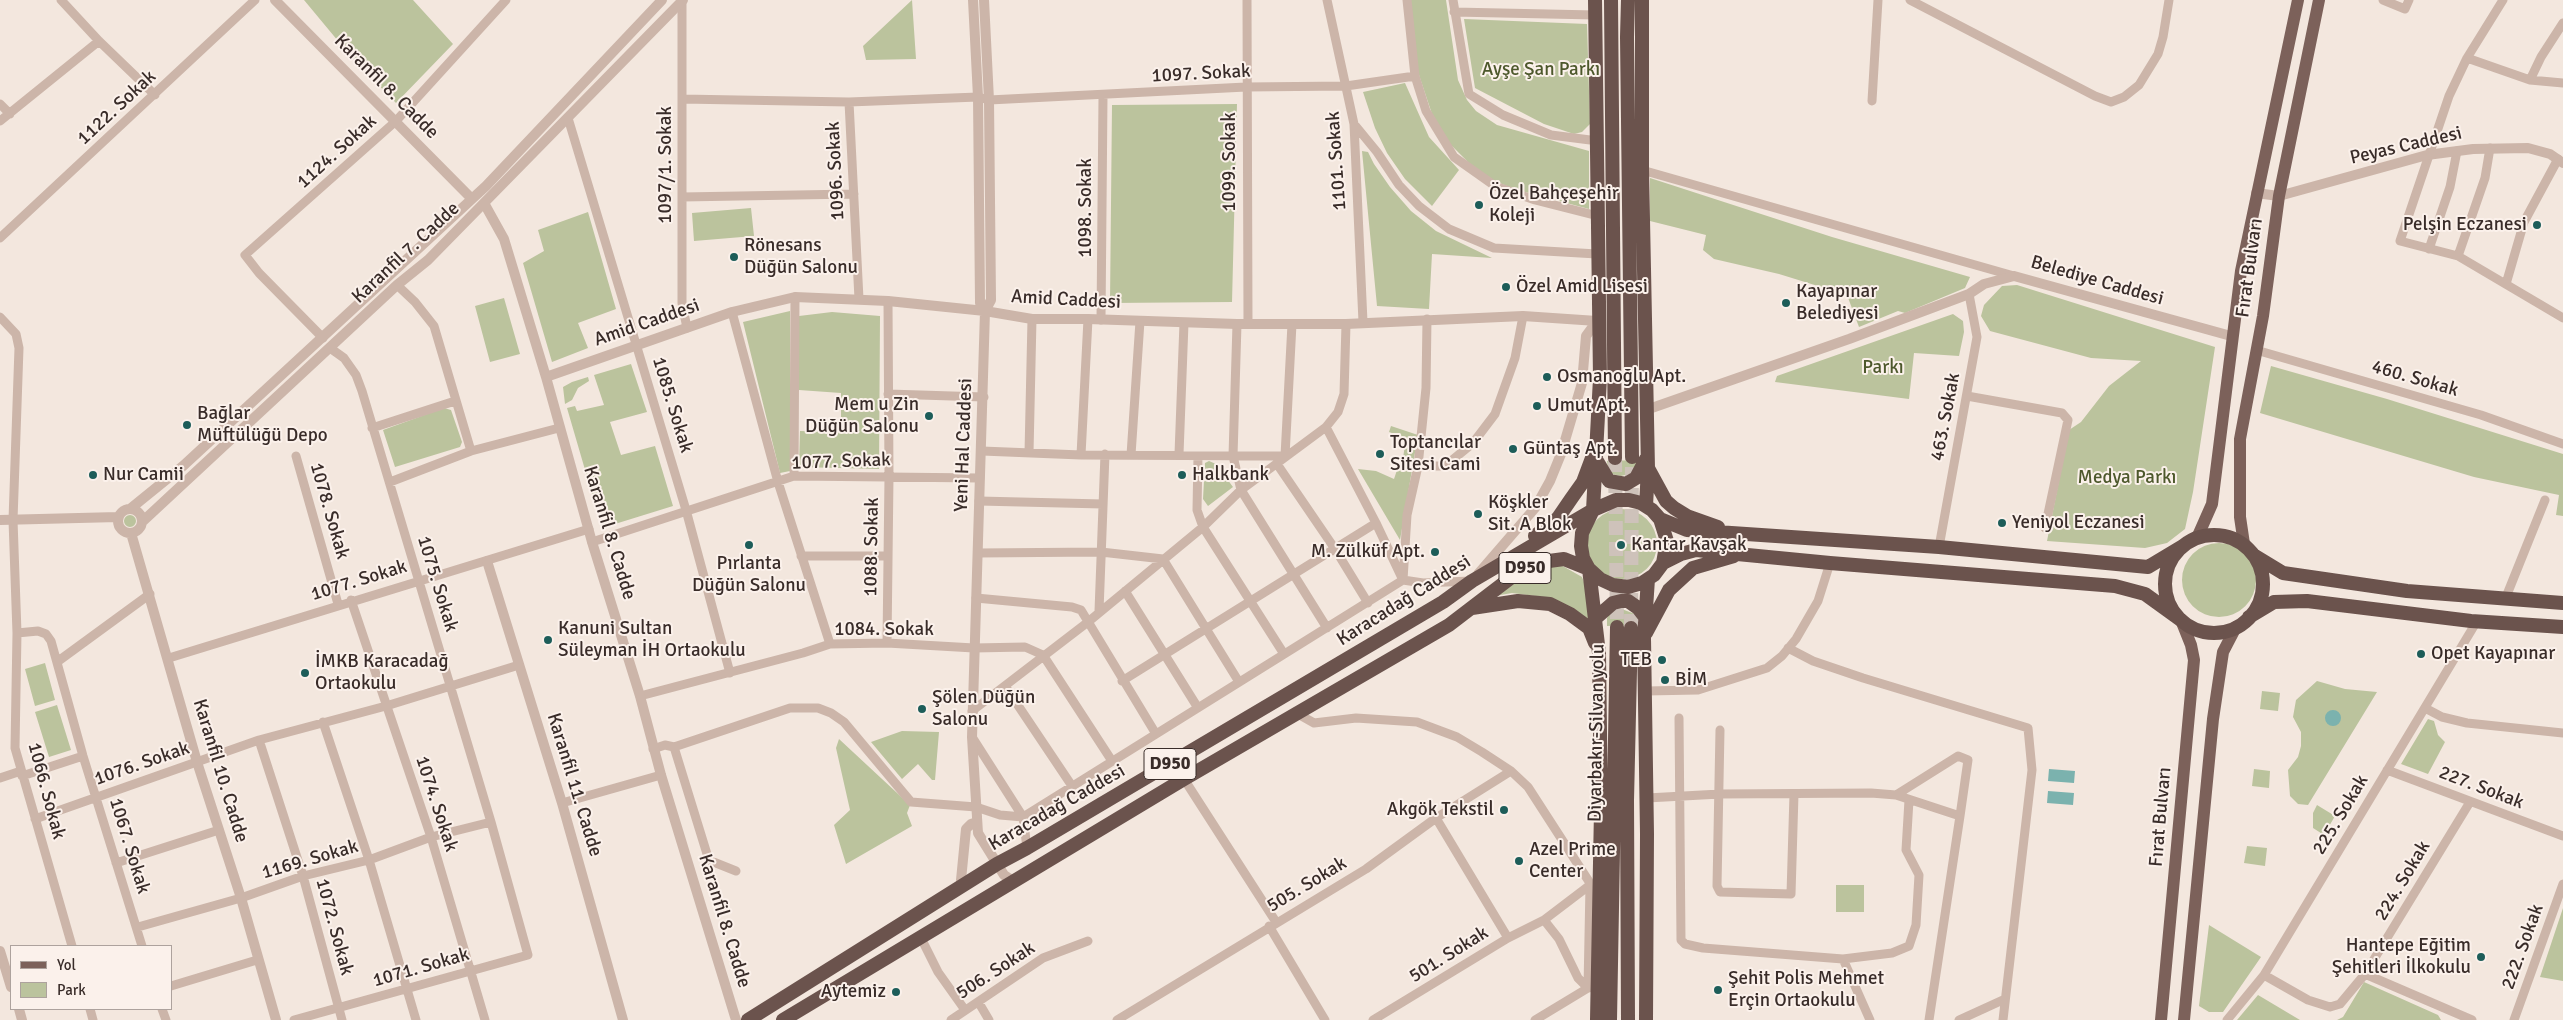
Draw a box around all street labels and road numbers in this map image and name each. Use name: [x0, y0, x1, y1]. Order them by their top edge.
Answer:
street label: Karanfil 8. Cadde: [329, 30, 443, 144]
street label: 1097. Sokak: [1151, 60, 1251, 88]
street label: 1122. Sokak: [73, 66, 161, 150]
street label: 1097/1. Sokak: [655, 106, 677, 224]
street label: 1124. Sokak: [292, 110, 382, 194]
street label: 1101. Sokak: [1322, 111, 1352, 211]
street label: 1099. Sokak: [1219, 112, 1241, 212]
street label: 1096. Sokak: [822, 121, 850, 221]
street label: Peyas Caddesi: [2348, 122, 2464, 170]
street label: 1098. Sokak: [1075, 158, 1097, 258]
street label: Karanfil 7. Cadde: [348, 197, 464, 309]
street label: Fırat Bulvarı: [2232, 217, 2268, 319]
street label: Belediye Caddesi: [2028, 251, 2166, 311]
street label: Amid Caddesi: [1010, 286, 1122, 314]
street label: Amid Caddesi: [591, 294, 703, 352]
street label: 1085. Sokak: [647, 354, 697, 456]
street label: 460. Sokak: [2369, 356, 2461, 402]
street label: 463. Sokak: [1926, 371, 1966, 463]
street label: Yeni Hal Caddesi: [950, 378, 978, 512]
street label: 1077. Sokak: [791, 449, 891, 475]
street label: 1078. Sokak: [304, 460, 354, 562]
street label: Karanfil 8. Cadde: [578, 463, 640, 603]
street label: 1088. Sokak: [860, 497, 884, 597]
street label: 1075. Sokak: [412, 533, 462, 635]
street label: Karacadağ Caddesi: [1333, 551, 1475, 651]
road number: D950: [1499, 552, 1551, 584]
street label: 1077. Sokak: [308, 556, 410, 606]
street label: 1084. Sokak: [834, 619, 934, 641]
street label: Diyarbakır-Silvan yolu: [1584, 644, 1610, 822]
street label: Karanfil 10. Cadde: [187, 696, 253, 846]
street label: Karanfil 11. Cadde: [541, 710, 607, 860]
street label: 1076. Sokak: [91, 737, 193, 791]
street label: 1066. Sokak: [22, 740, 70, 842]
road number: D950: [1144, 749, 1196, 780]
street label: 1074. Sokak: [410, 753, 462, 855]
street label: Karacadağ Caddesi: [985, 760, 1129, 856]
street label: 227. Sokak: [2435, 761, 2527, 815]
street label: Fırat Bulvarı: [2145, 766, 2177, 868]
street label: 225. Sokak: [2308, 771, 2374, 859]
street label: 1067. Sokak: [104, 795, 154, 897]
street label: 1169. Sokak: [259, 835, 361, 885]
street label: 224. Sokak: [2370, 837, 2436, 925]
street label: Karanfil 8. Cadde: [693, 851, 755, 991]
street label: 505. Sokak: [1263, 852, 1351, 918]
street label: 1072. Sokak: [310, 876, 358, 978]
street label: 222. Sokak: [2497, 901, 2549, 993]
street label: 501. Sokak: [1405, 922, 1493, 988]
street label: 506. Sokak: [952, 937, 1040, 1005]
street label: 1071. Sokak: [370, 943, 472, 993]

